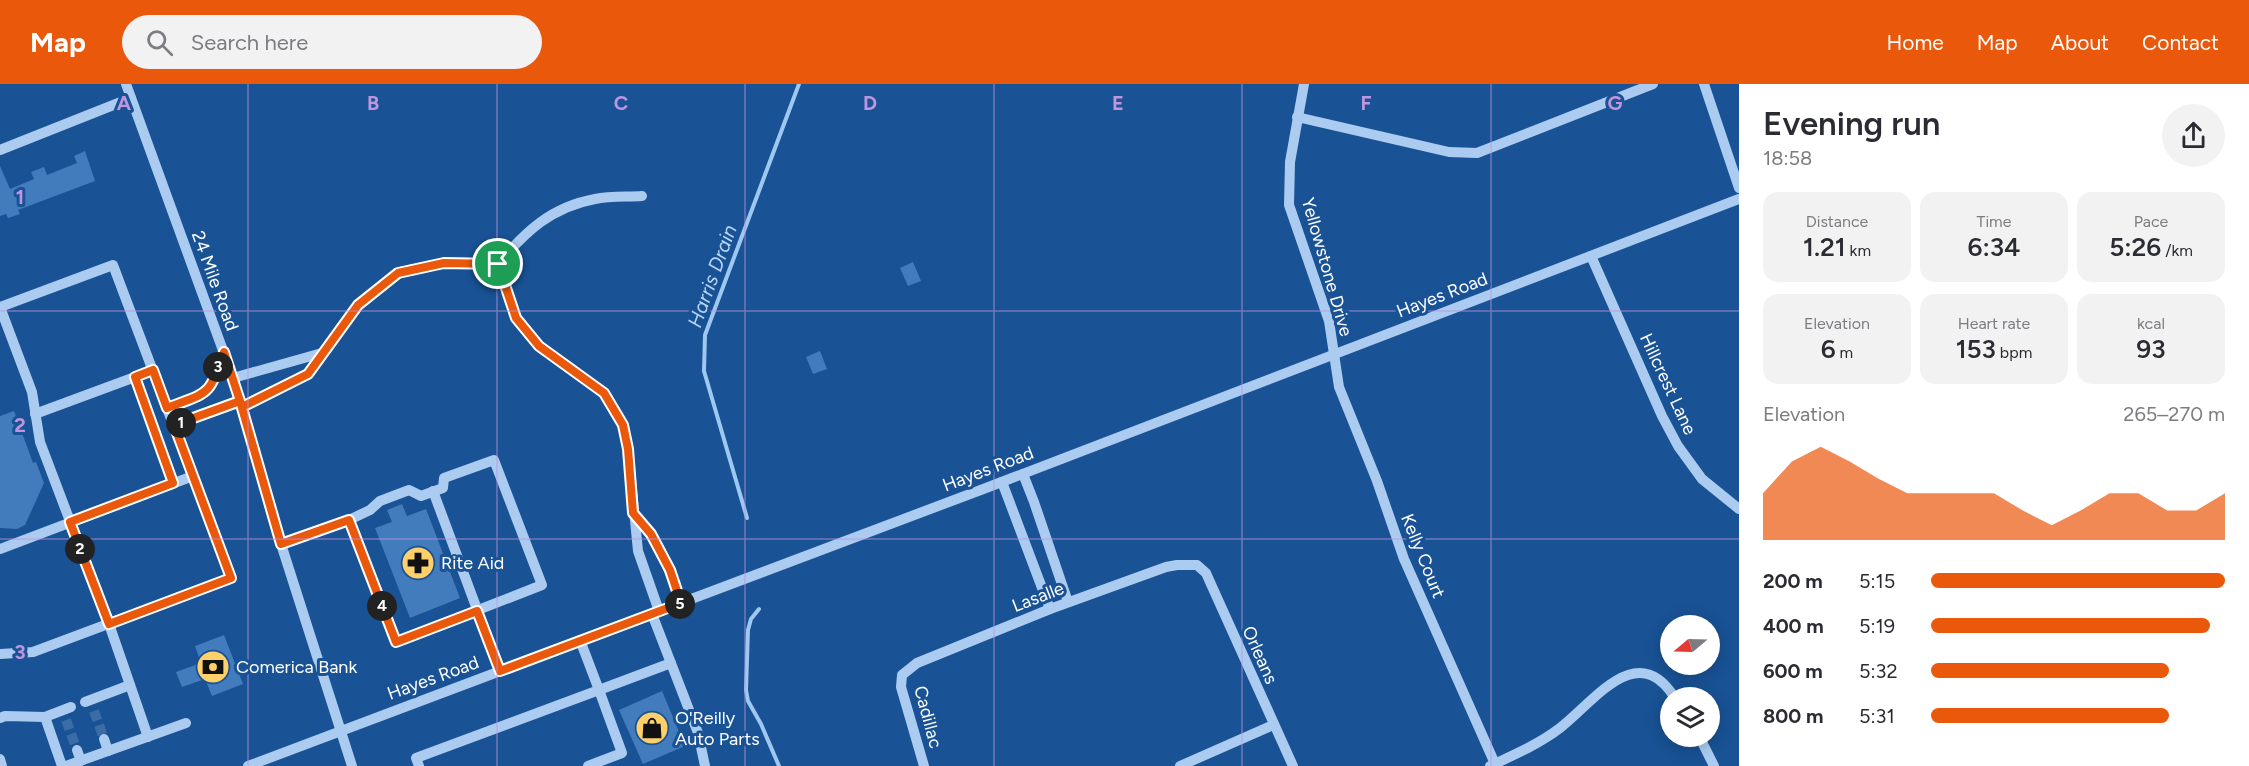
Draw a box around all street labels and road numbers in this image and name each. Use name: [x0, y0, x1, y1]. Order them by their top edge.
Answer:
street label: Yellowstone Drive: [1297, 195, 1357, 339]
street label: 24 Mile Road: [187, 228, 243, 334]
street label: Hayes Road: [1393, 268, 1491, 322]
street label: Hillcrest Lane: [1635, 330, 1701, 438]
street label: Hayes Road: [939, 442, 1037, 496]
street label: Kelly Court: [1396, 511, 1450, 601]
street label: Lasalle: [1009, 577, 1067, 617]
street label: Orleans: [1237, 622, 1283, 688]
street label: Hayes Road: [384, 651, 482, 705]
street label: Cadillac: [909, 683, 947, 751]

